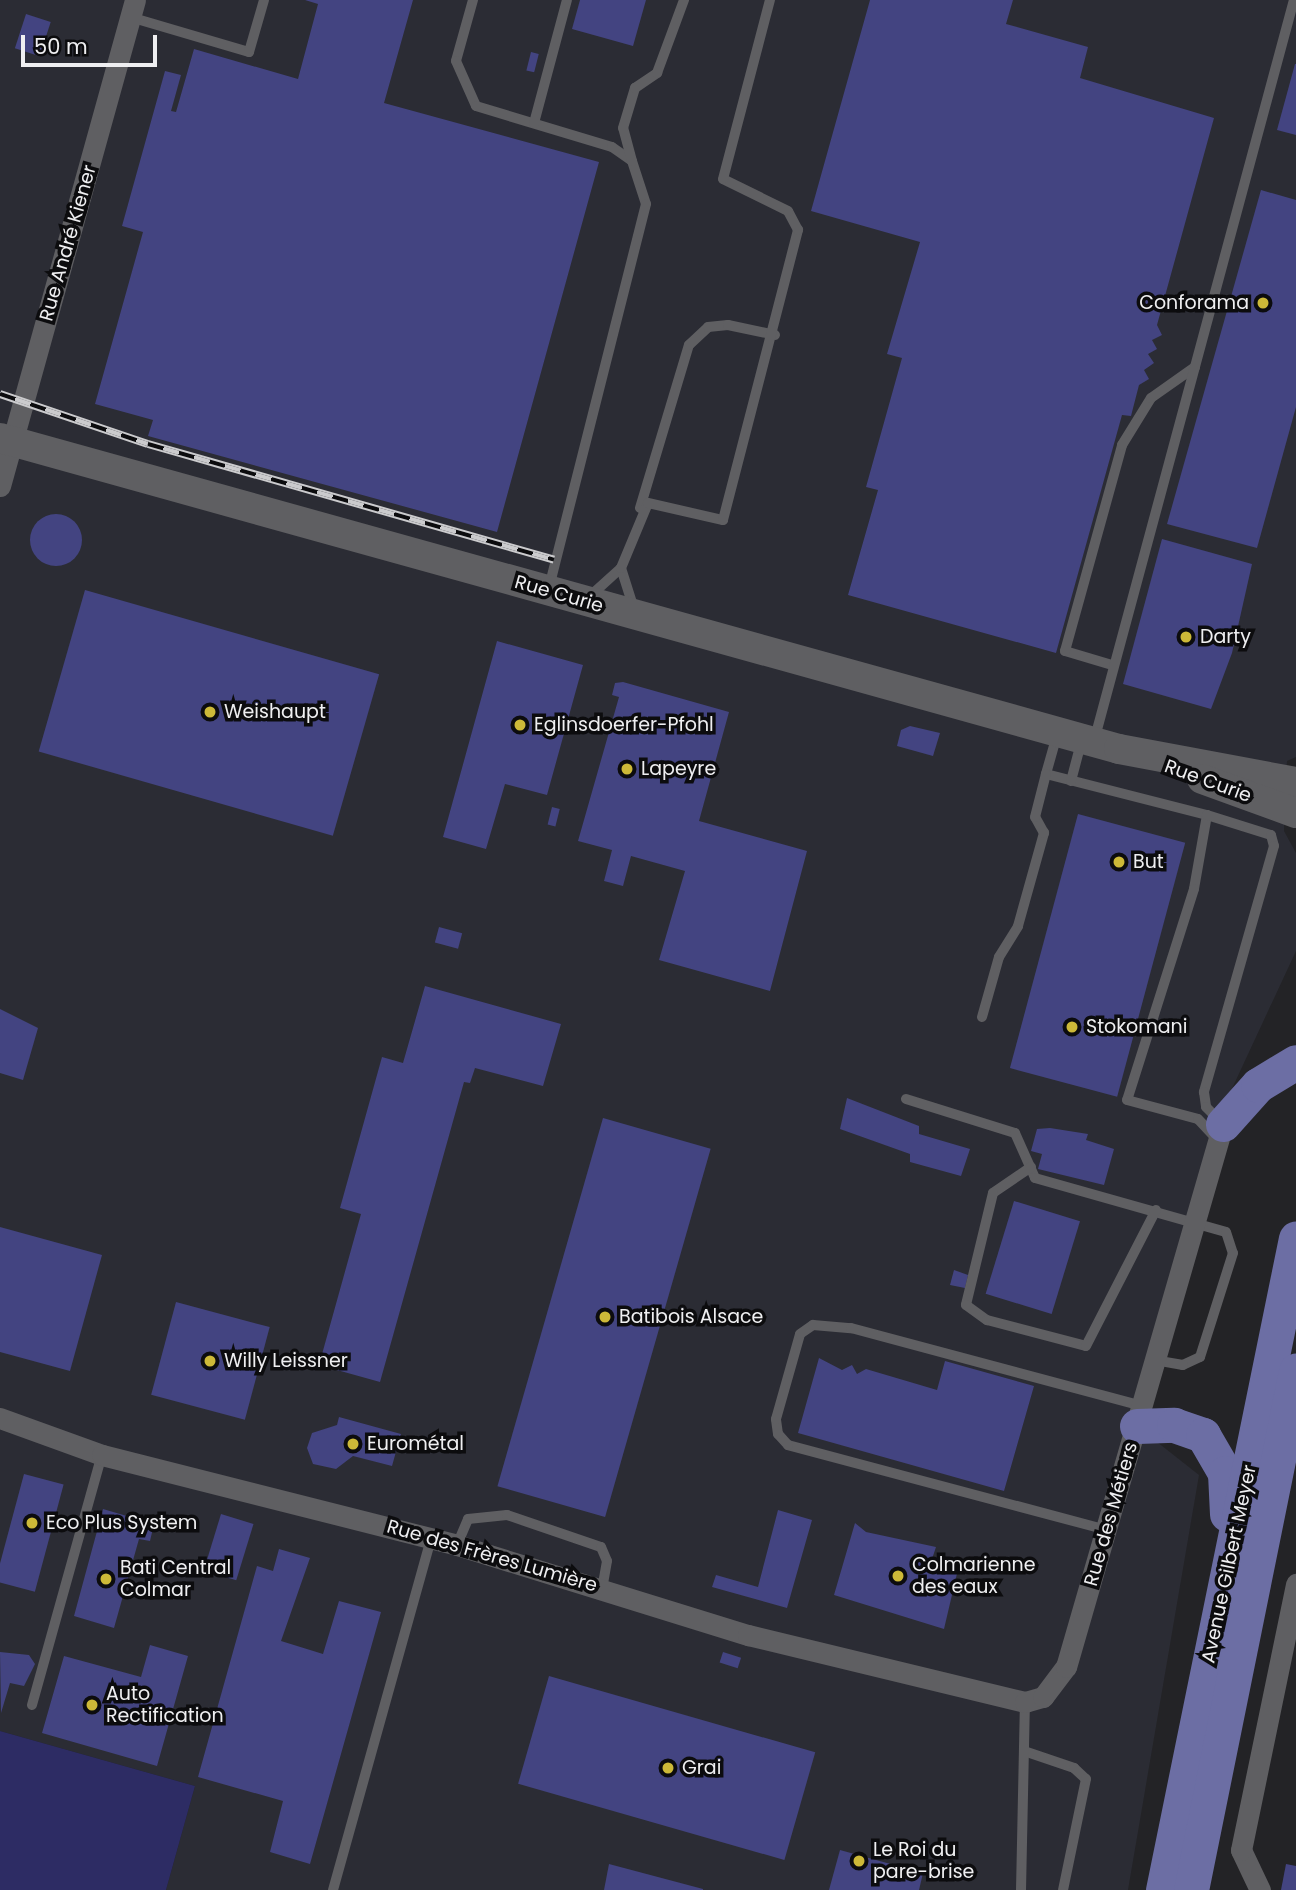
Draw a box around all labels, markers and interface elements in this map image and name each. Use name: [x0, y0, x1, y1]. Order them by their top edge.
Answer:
scale bar: [24, 21, 161, 65]
text: 50 m: [34, 32, 88, 61]
street label: Rue André Kiener: [35, 162, 101, 324]
place label: Conforama: [1139, 292, 1249, 314]
marker: Conforama: [1255, 295, 1271, 311]
street label: Rue Curie: [512, 571, 606, 617]
place label: Darty: [1200, 626, 1251, 648]
marker: Darty: [1178, 629, 1194, 645]
place label: Weishaupt: [224, 701, 326, 723]
marker: Weishaupt: [202, 704, 218, 720]
place label: Eglinsdoerfer-Pfohl: [534, 714, 714, 736]
marker: Eglinsdoerfer-Pfohl: [512, 717, 528, 733]
street label: Rue Curie: [1161, 755, 1255, 807]
place label: Lapeyre: [641, 758, 716, 780]
marker: Lapeyre: [619, 761, 635, 777]
place label: But: [1133, 851, 1164, 873]
marker: But: [1111, 854, 1127, 870]
place label: Stokomani: [1086, 1016, 1187, 1038]
marker: Stokomani: [1064, 1019, 1080, 1035]
place label: Batibois Alsace: [619, 1306, 763, 1328]
marker: Batibois Alsace: [597, 1309, 613, 1325]
place label: Willy Leissner: [224, 1350, 348, 1372]
marker: Willy Leissner: [202, 1353, 218, 1369]
place label: Eurométal: [367, 1433, 464, 1455]
marker: Eurométal: [345, 1436, 361, 1452]
street label: Rue des Métiers: [1080, 1439, 1142, 1589]
street label: Avenue Gilbert Meyer: [1197, 1463, 1261, 1665]
place label: Eco Plus System: [46, 1512, 197, 1534]
marker: Eco Plus System: [24, 1515, 40, 1531]
street label: Rue des Frères Lumière: [384, 1515, 600, 1597]
place label: Colmarienne des eaux: [912, 1554, 1036, 1598]
place label: Bati Central Colmar: [120, 1557, 231, 1601]
marker: Colmarienne des eaux: [890, 1568, 906, 1584]
marker: Bati Central Colmar: [98, 1571, 114, 1587]
place label: Auto Rectification: [106, 1683, 224, 1727]
marker: Auto Rectification: [84, 1697, 100, 1713]
place label: Grai: [682, 1757, 721, 1779]
marker: Grai: [660, 1760, 676, 1776]
place label: Le Roi du pare-brise: [873, 1839, 974, 1883]
marker: Le Roi du pare-brise: [851, 1853, 867, 1869]

